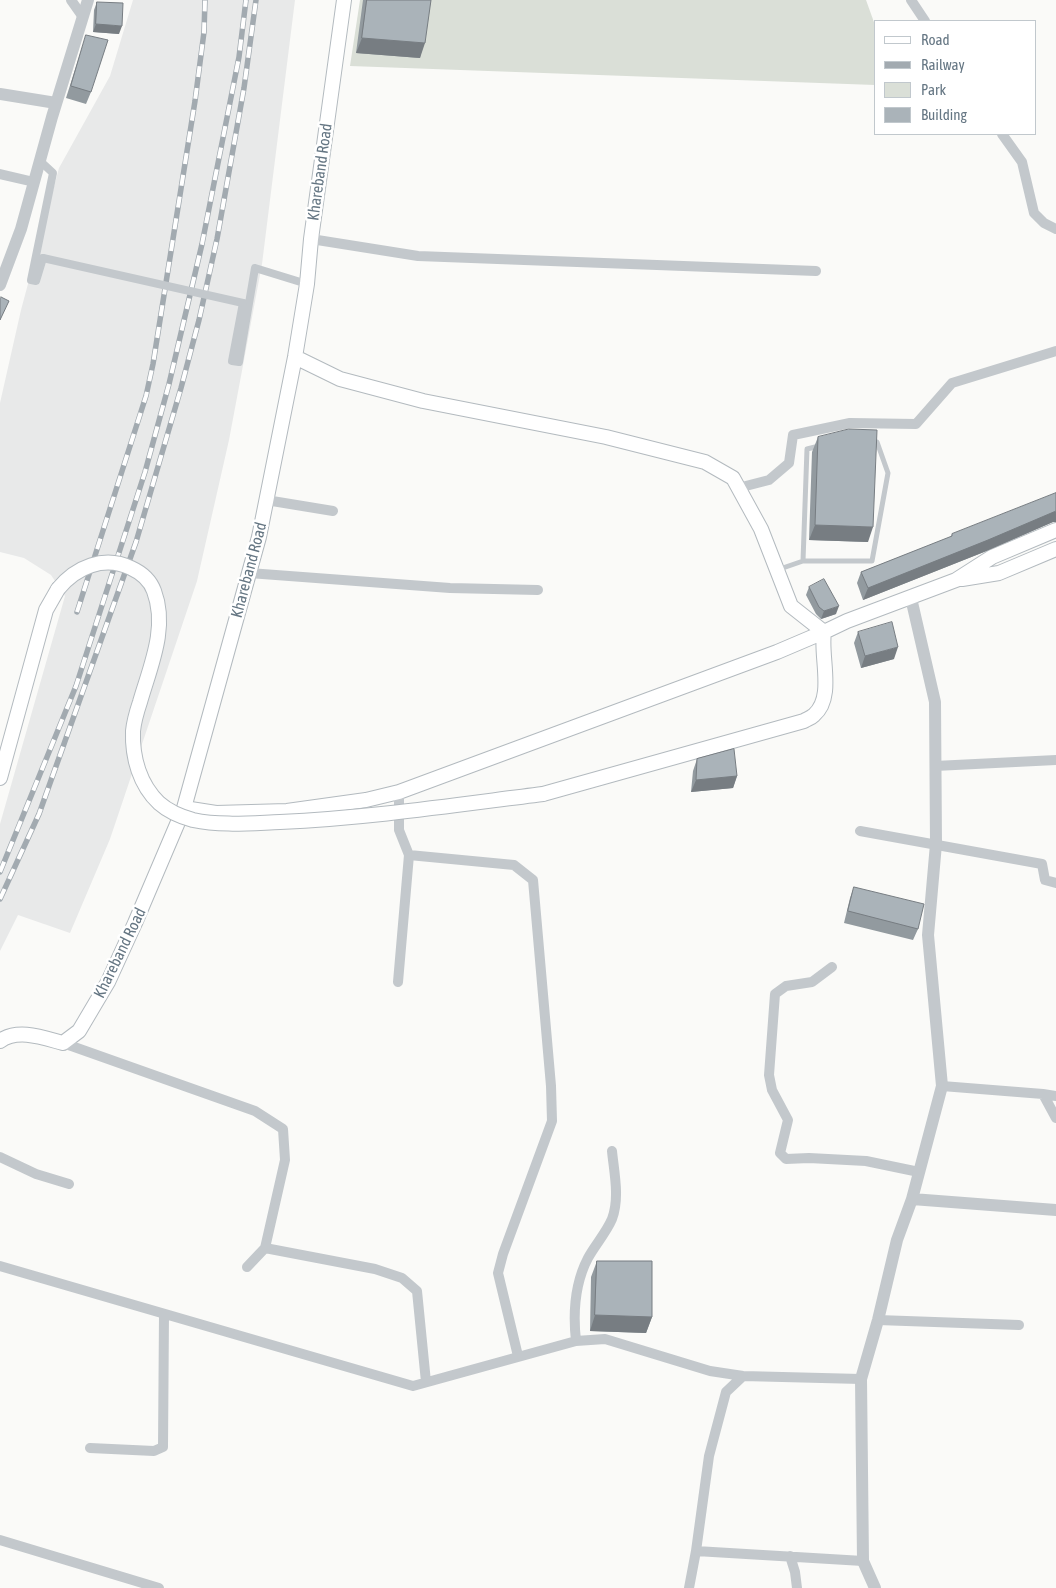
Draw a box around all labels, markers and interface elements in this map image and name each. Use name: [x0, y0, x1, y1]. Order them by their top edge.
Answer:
legend: [874, 20, 1036, 135]
text: Road: [921, 31, 950, 48]
text: Railway: [921, 56, 965, 73]
text: Park: [921, 81, 946, 98]
text: Building: [921, 106, 967, 123]
street label: Khareband Road: [304, 122, 336, 222]
street label: Khareband Road: [227, 520, 271, 620]
street label: Khareband Road: [90, 905, 150, 1001]

